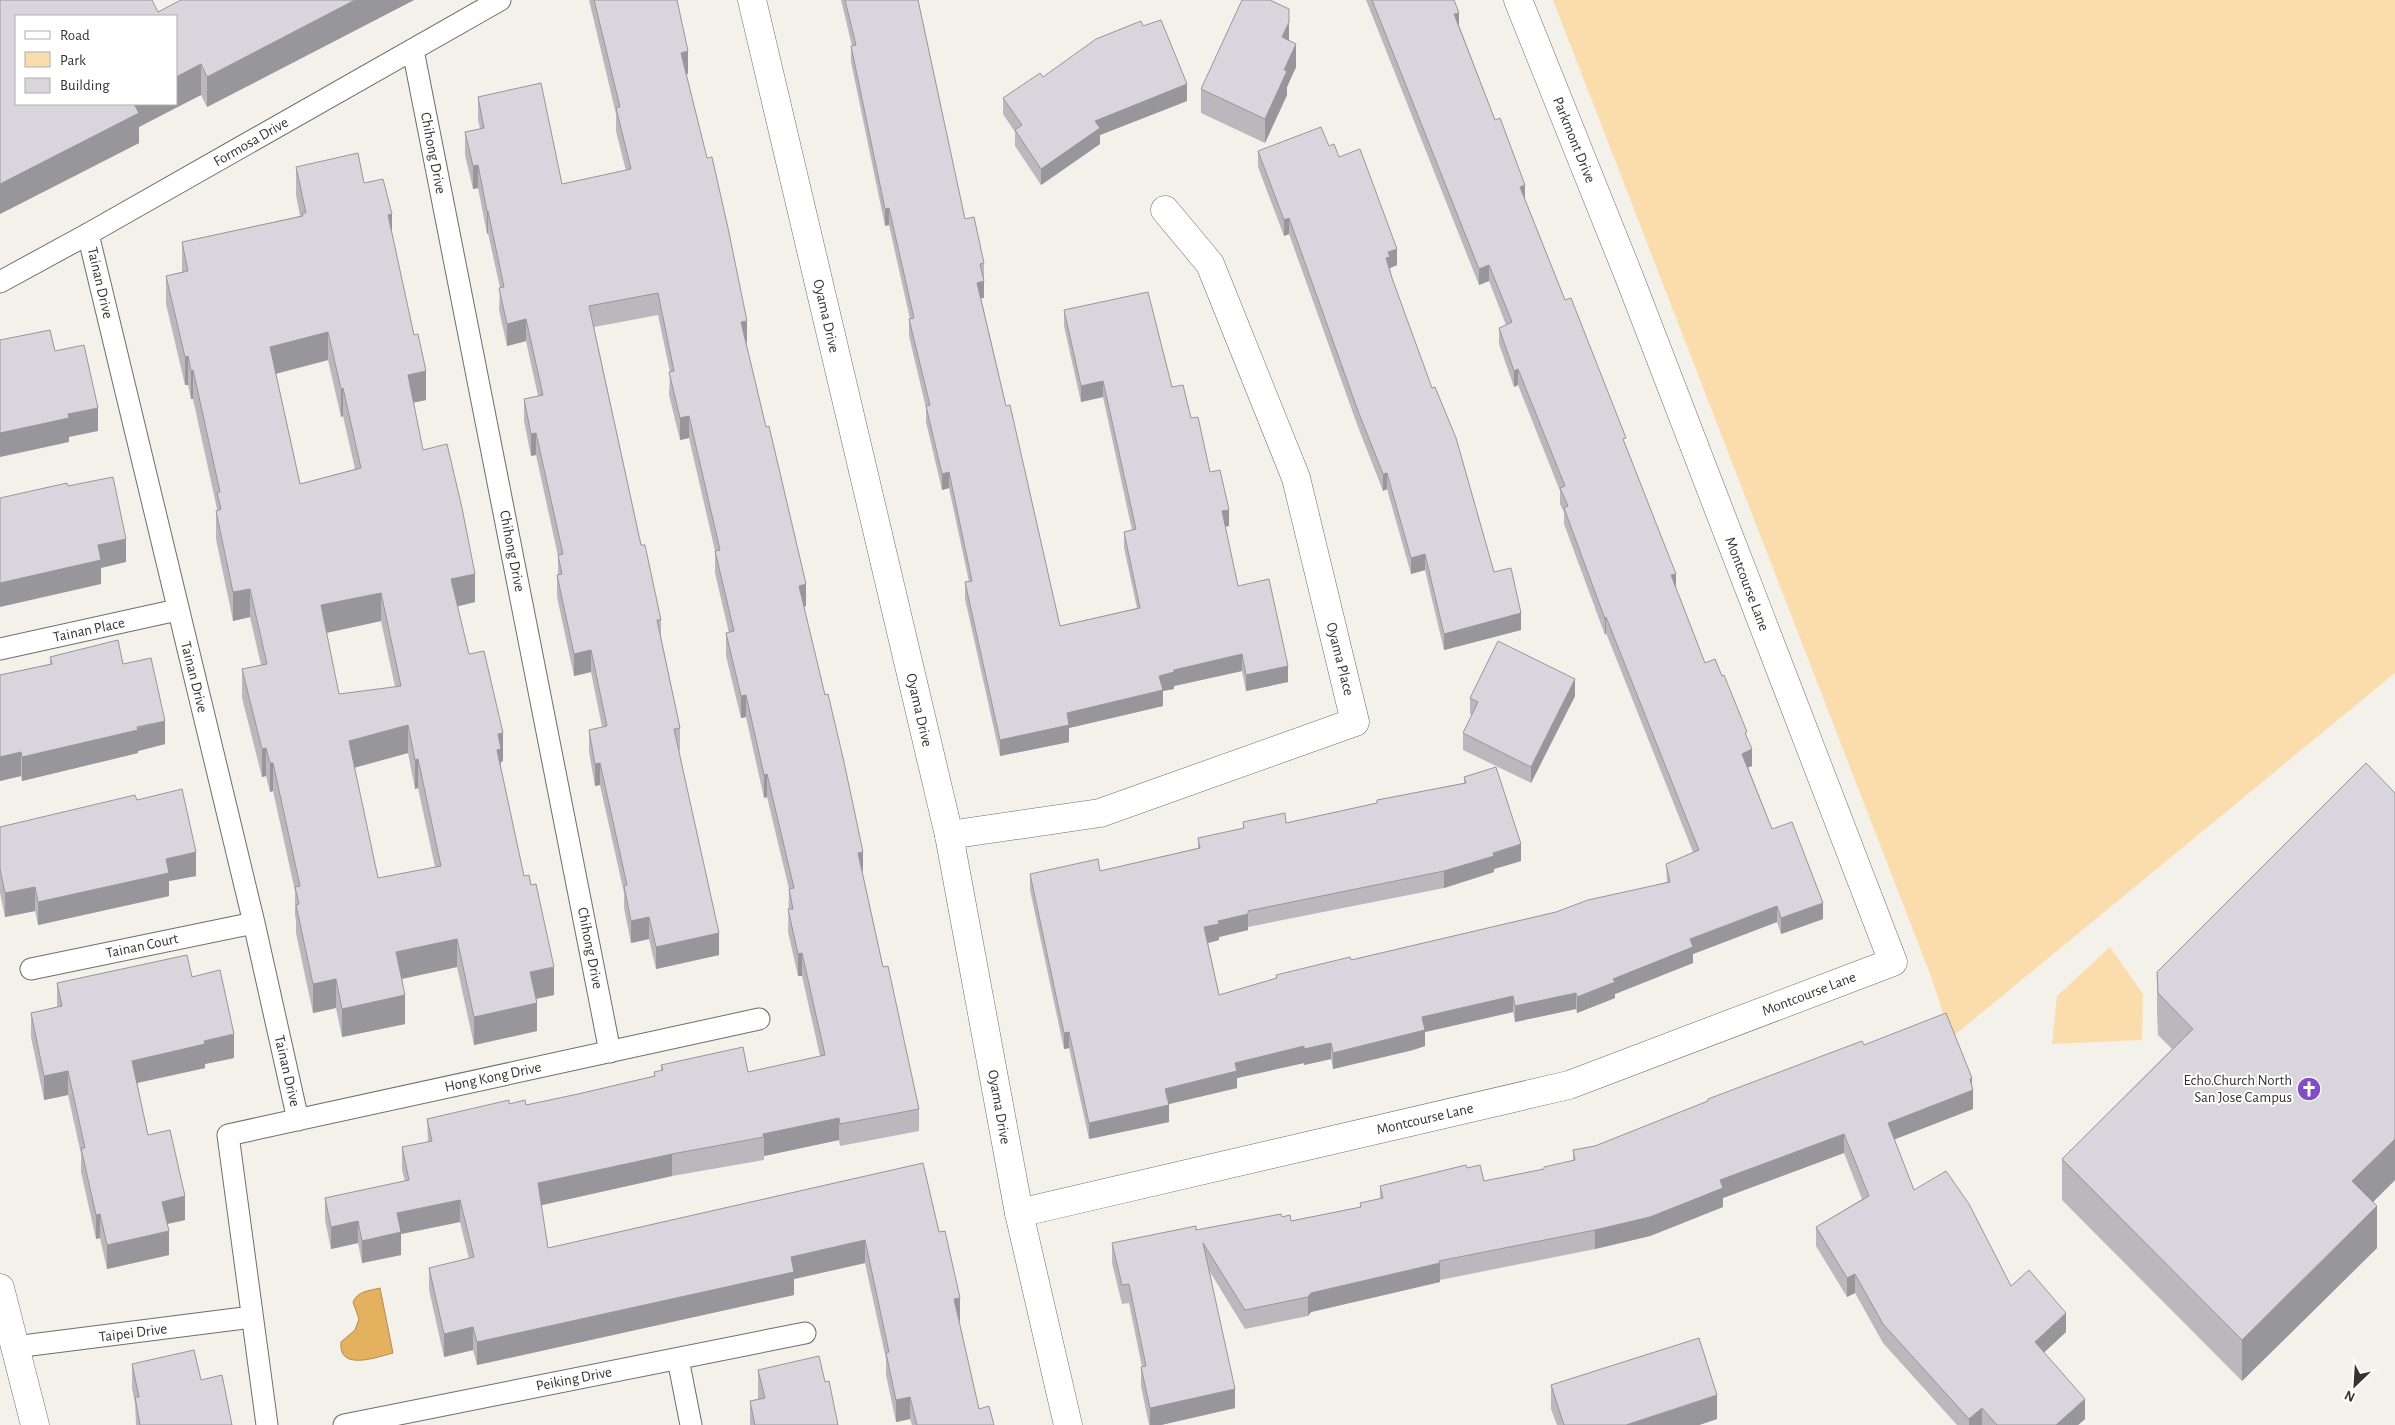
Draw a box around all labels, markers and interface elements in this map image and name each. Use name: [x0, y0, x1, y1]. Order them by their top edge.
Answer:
legend: [15, 15, 178, 105]
text: Road: [60, 28, 90, 43]
text: Park: [60, 53, 86, 68]
text: Building: [60, 78, 110, 93]
street label: Parkmont Drive: [1550, 95, 1598, 185]
street label: Chihong Drive: [418, 111, 448, 195]
street label: Formosa Drive: [211, 115, 291, 169]
street label: Tainan Drive: [84, 246, 116, 320]
street label: Oyama Drive: [810, 278, 842, 354]
street label: Chihong Drive: [497, 509, 527, 593]
street label: Montcourse Lane: [1722, 535, 1772, 633]
street label: Tainan Place: [52, 615, 126, 645]
street label: Oyama Place: [1324, 621, 1356, 697]
street label: Tainan Drive: [178, 640, 210, 714]
street label: Oyama Drive: [903, 672, 935, 748]
street label: Chihong Drive: [575, 906, 605, 990]
street label: Tainan Court: [104, 931, 180, 961]
street label: Montcourse Lane: [1760, 969, 1858, 1019]
street label: Tainan Drive: [271, 1034, 303, 1108]
street label: Hong Kong Drive: [443, 1059, 543, 1095]
street label: Oyama Drive: [985, 1069, 1013, 1145]
place label: Echo.Church North San Jose Campus: [2184, 1073, 2292, 1105]
church icon: Echo.Church North San Jose Campus: [2296, 1076, 2322, 1102]
street label: Montcourse Lane: [1375, 1101, 1475, 1137]
street label: Taipei Drive: [98, 1321, 168, 1345]
north arrow: [2330, 1360, 2380, 1410]
street label: Peiking Drive: [535, 1364, 613, 1394]
text: N: [2343, 1387, 2357, 1404]

